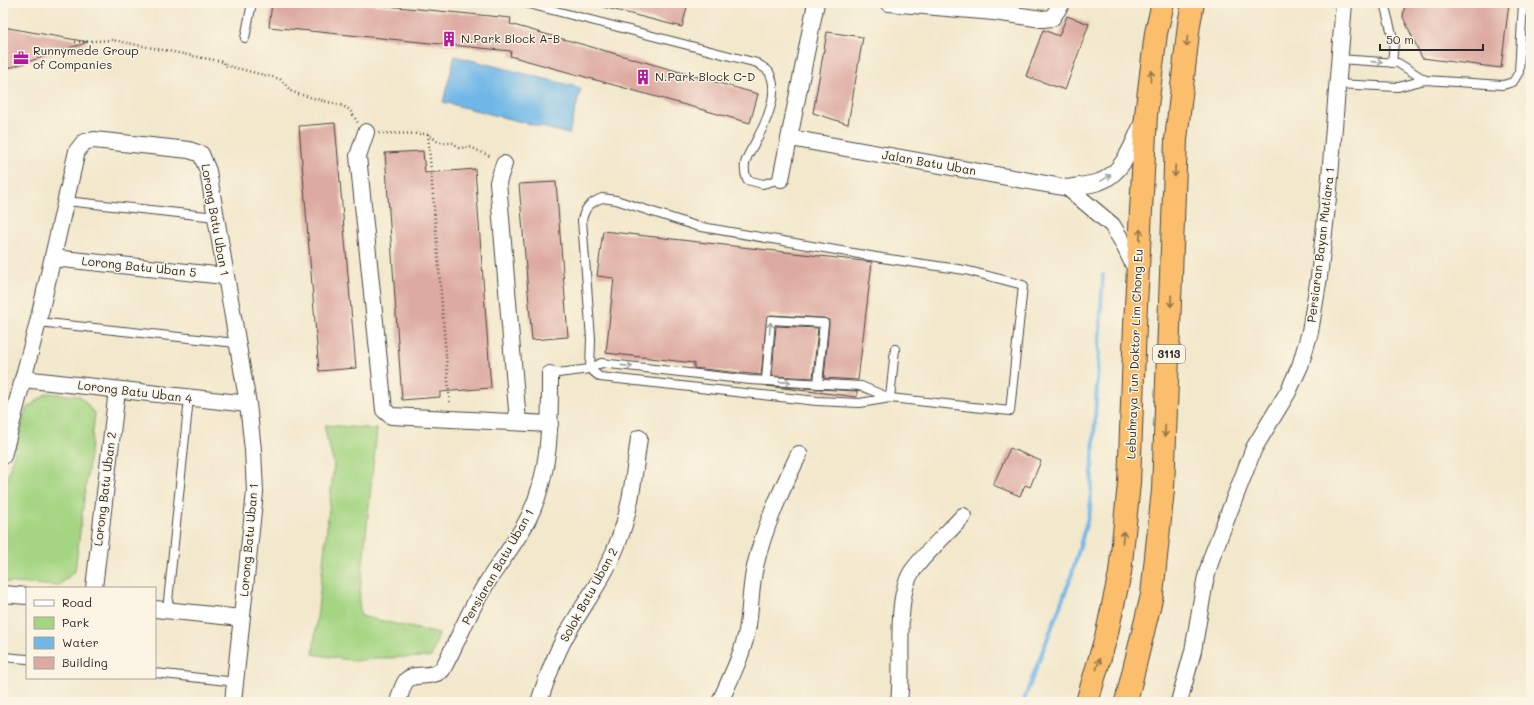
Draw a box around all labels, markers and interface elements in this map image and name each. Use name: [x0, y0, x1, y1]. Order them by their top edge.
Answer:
scale bar: [1380, 26, 1483, 52]
building icon: N.Park Block A-B: [440, 30, 458, 48]
place label: N.Park Block A-B: [461, 30, 560, 46]
text: 50 m: [1386, 31, 1414, 47]
one-way arrow: [1183, 34, 1191, 47]
place label: Runnymede Group of Companies: [33, 42, 139, 72]
office icon: Runnymede Group of Companies: [12, 49, 30, 67]
one-way arrow: [1370, 58, 1383, 65]
building icon: N.Park Block C-D: [634, 68, 652, 86]
place label: N.Park Block C-D: [655, 68, 755, 84]
one-way arrow: [1147, 70, 1155, 83]
street label: Jalan Batu Uban: [881, 146, 978, 178]
street label: Lorong Batu Uban 1: [198, 162, 234, 277]
one-way arrow: [1171, 164, 1179, 177]
street label: Persiaran Bayan Mutiara 1: [1303, 166, 1337, 323]
one-way arrow: [1100, 174, 1112, 182]
one-way arrow: [1136, 229, 1143, 242]
street label: Lebuhraya Tun Doktor Lim Chong Eu: [1122, 249, 1146, 459]
street label: Lorong Batu Uban 5: [81, 252, 197, 280]
one-way arrow: [1167, 294, 1175, 307]
one-way arrow: [767, 322, 774, 335]
road number: 3113: [1153, 345, 1185, 363]
one-way arrow: [620, 362, 633, 370]
street label: Lorong Batu Uban 4: [77, 376, 193, 406]
one-way arrow: [778, 378, 791, 385]
one-way arrow: [1162, 424, 1169, 437]
street label: Lorong Batu Uban 2: [89, 431, 119, 547]
street label: Lorong Batu Uban 1: [235, 483, 261, 597]
street label: Persiaran Batu Uban 1: [457, 506, 537, 627]
one-way arrow: [1120, 531, 1127, 544]
street label: Solok Batu Uban 2: [556, 545, 621, 644]
legend: [26, 587, 156, 679]
text: Road: [62, 594, 92, 610]
text: Park: [62, 614, 89, 630]
text: Water: [62, 634, 99, 650]
text: Building: [62, 654, 108, 670]
one-way arrow: [1095, 658, 1102, 671]

